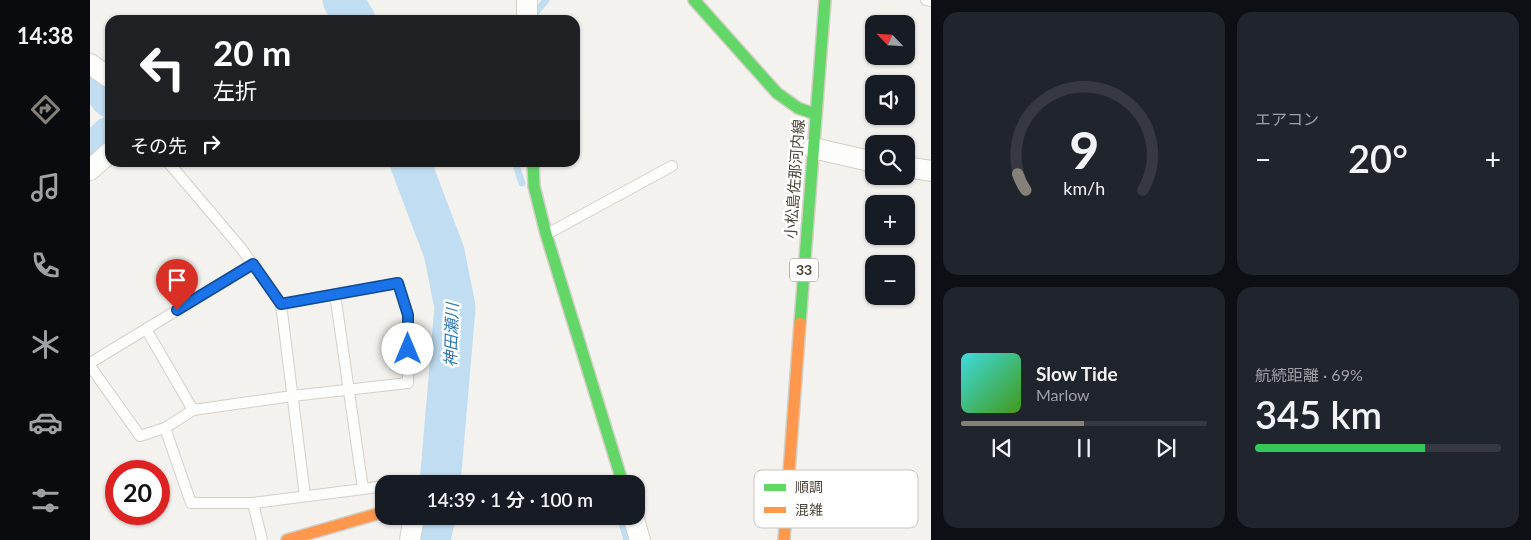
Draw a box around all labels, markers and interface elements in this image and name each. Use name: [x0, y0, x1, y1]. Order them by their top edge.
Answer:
north arrow: [865, 15, 915, 65]
map controls: [865, 15, 915, 305]
text: 14:38: [17, 22, 73, 49]
text: 20 m: [213, 31, 291, 73]
icon: left: [130, 35, 195, 100]
button: sound: [865, 75, 915, 125]
text: 左折: [213, 77, 257, 104]
icon: directions: [28, 92, 63, 127]
text: エアコン: [1255, 109, 1319, 128]
street label: 小松島佐那河内線: [781, 118, 807, 239]
text: 9: [1069, 118, 1099, 180]
icon: right: [197, 130, 225, 158]
text: その先: [130, 134, 187, 157]
button: search: [865, 135, 915, 185]
text: 20°: [1348, 135, 1408, 181]
text: −: [1255, 142, 1271, 176]
text: +: [1485, 142, 1501, 176]
icon: music: [28, 170, 63, 205]
text: km/h: [1063, 177, 1105, 199]
button: +: [865, 195, 915, 245]
icon: phone: [28, 248, 63, 283]
button: −: [865, 255, 915, 305]
road number: 33: [790, 258, 818, 282]
pin: [156, 259, 198, 310]
icon: arrive: [163, 266, 191, 294]
water label: 神田瀬川: [440, 301, 461, 367]
position arrow: [381, 322, 433, 374]
icon: climate: [28, 327, 63, 362]
text: Slow Tide: [1036, 362, 1118, 385]
text: 航続距離 · 69%: [1255, 365, 1363, 384]
text: Marlow: [1036, 385, 1090, 404]
text: 345 km: [1255, 391, 1382, 437]
icon: car: [28, 405, 63, 440]
icon: previous: [988, 434, 1016, 462]
icon: pause: [1070, 434, 1098, 462]
icon: next: [1152, 434, 1180, 462]
speed limit sign: 20: [105, 460, 170, 525]
legend: [754, 470, 918, 528]
text: 順調: [795, 478, 823, 495]
icon: filters: [28, 483, 63, 518]
text: 14:39 · 1 分 · 100 m: [427, 488, 593, 511]
text: 混雑: [795, 501, 823, 518]

